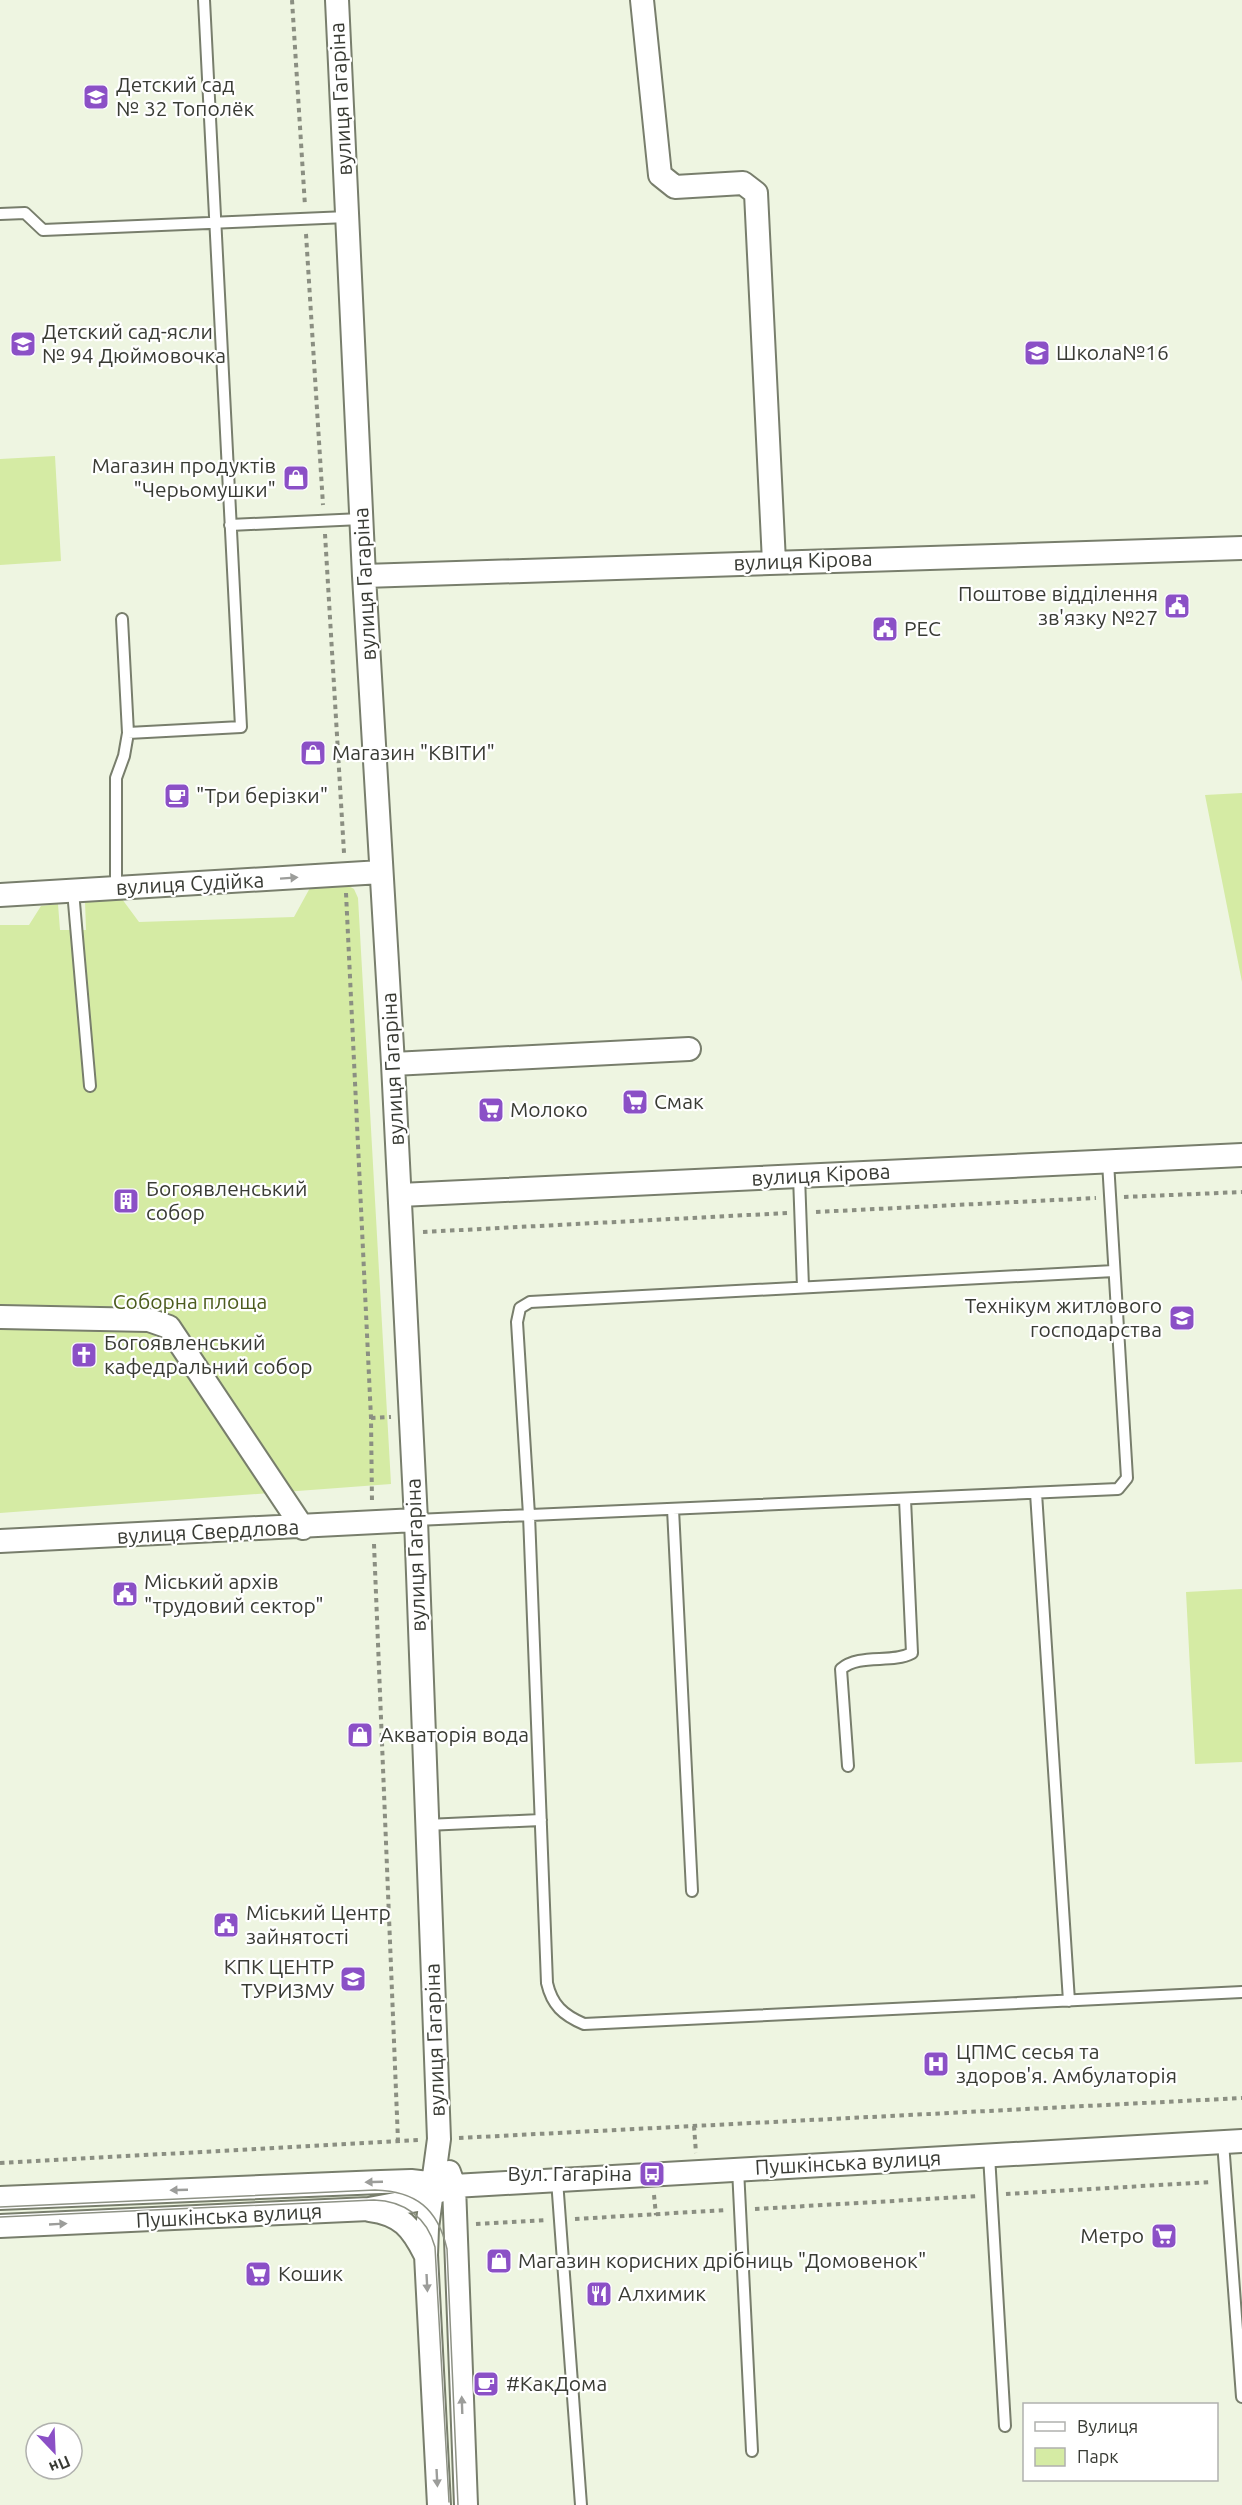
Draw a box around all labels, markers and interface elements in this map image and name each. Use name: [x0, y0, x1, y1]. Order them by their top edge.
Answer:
street label: вулиця Гагаріна: [324, 22, 356, 176]
place label: Детский сад № 32 Тополёк: [116, 72, 255, 120]
school or university icon: Детский сад № 32 Тополёк: [81, 82, 111, 112]
place label: Детский сад-ясли № 94 Дюймовочка: [42, 319, 226, 367]
school or university icon: Детский сад-ясли № 94 Дюймовочка: [8, 329, 38, 359]
school or university icon: Школа№16: [1022, 338, 1052, 368]
place label: Школа№16: [1056, 340, 1169, 364]
place label: Магазин продуктів "Черьомушки": [92, 453, 276, 501]
shop icon: Магазин продуктів "Черьомушки": [281, 463, 311, 493]
street label: вулиця Гагаріна: [348, 507, 380, 661]
street label: вулиця Кірова: [733, 546, 873, 574]
place label: Поштове відділення зв'язку №27: [958, 581, 1158, 629]
public building icon: Поштове відділення зв'язку №27: [1162, 591, 1192, 621]
public building icon: РЕС: [870, 614, 900, 644]
place label: РЕС: [904, 616, 941, 640]
shop icon: Магазин "КВІТИ": [298, 738, 328, 768]
place label: Магазин "КВІТИ": [332, 740, 495, 764]
cafe icon: "Три берізки": [162, 781, 192, 811]
place label: "Три берізки": [196, 783, 328, 807]
street label: вулиця Судійка: [115, 867, 265, 899]
one-way arrow: [280, 873, 299, 882]
street label: вулиця Гагаріна: [376, 992, 408, 1146]
supermarket icon: Смак: [620, 1087, 650, 1117]
place label: Смак: [654, 1089, 704, 1113]
supermarket icon: Молоко: [476, 1095, 506, 1125]
place label: Молоко: [510, 1097, 588, 1121]
street label: вулиця Кірова: [751, 1158, 891, 1190]
place label: Богоявленський собор: [146, 1176, 307, 1224]
building icon: Богоявленський собор: [111, 1186, 141, 1216]
park label: Соборна площа: [113, 1289, 267, 1313]
place label: Технікум житлового господарства: [965, 1293, 1162, 1341]
school or university icon: Технікум житлового господарства: [1167, 1303, 1197, 1333]
place label: Богоявленський кафедральний собор: [104, 1330, 312, 1378]
church icon: Богоявленський кафедральний собор: [69, 1340, 99, 1370]
street label: вулиця Гагаріна: [400, 1478, 430, 1632]
street label: вулиця Свердлова: [116, 1514, 300, 1548]
place label: Міський архів "трудовий сектор": [144, 1569, 324, 1617]
public building icon: Міський архів "трудовий сектор": [110, 1579, 140, 1609]
shop icon: Акваторія вода: [345, 1720, 375, 1750]
place label: Акваторія вода: [380, 1722, 529, 1746]
place label: Міський Центр зайнятості: [246, 1900, 391, 1948]
public building icon: Міський Центр зайнятості: [211, 1910, 241, 1940]
place label: КПК ЦЕНТР ТУРИЗМУ: [224, 1954, 334, 2002]
street label: вулиця Гагаріна: [419, 1963, 449, 2117]
school or university icon: КПК ЦЕНТР ТУРИЗМУ: [338, 1964, 368, 1994]
place label: ЦПМС сесья та здоров'я. Амбулаторія: [956, 2039, 1177, 2087]
hospital icon: ЦПМС сесья та здоров'я. Амбулаторія: [921, 2049, 951, 2079]
street label: Пушкінська вулиця: [754, 2145, 942, 2179]
bus stop icon: Вул. Гагаріна: [637, 2159, 667, 2189]
place label: Вул. Гагаріна: [508, 2161, 632, 2185]
one-way arrow: [365, 2177, 384, 2187]
one-way arrow: [170, 2186, 189, 2195]
street label: Пушкінська вулиця: [135, 2198, 323, 2232]
one-way arrow: [49, 2219, 68, 2228]
supermarket icon: Метро: [1149, 2221, 1179, 2251]
place label: Метро: [1080, 2223, 1144, 2247]
shop icon: Магазин корисних дрібниць "Домовенок": [484, 2246, 514, 2276]
place label: Магазин корисних дрібниць "Домовенок": [518, 2248, 926, 2272]
supermarket icon: Кошик: [243, 2259, 273, 2289]
place label: Кошик: [278, 2261, 343, 2285]
one-way arrow: [423, 2274, 432, 2293]
restaurant icon: Алхимик: [584, 2279, 614, 2309]
place label: Алхимик: [618, 2281, 706, 2305]
cafe icon: #КакДома: [471, 2369, 501, 2399]
place label: #КакДома: [506, 2371, 607, 2395]
one-way arrow: [458, 2395, 467, 2414]
legend: [1023, 2403, 1218, 2481]
text: Вулиця: [1077, 2416, 1138, 2436]
north arrow: [24, 2421, 84, 2481]
text: Парк: [1077, 2446, 1118, 2466]
text: Пн: [47, 2452, 73, 2477]
one-way arrow: [433, 2468, 442, 2487]

